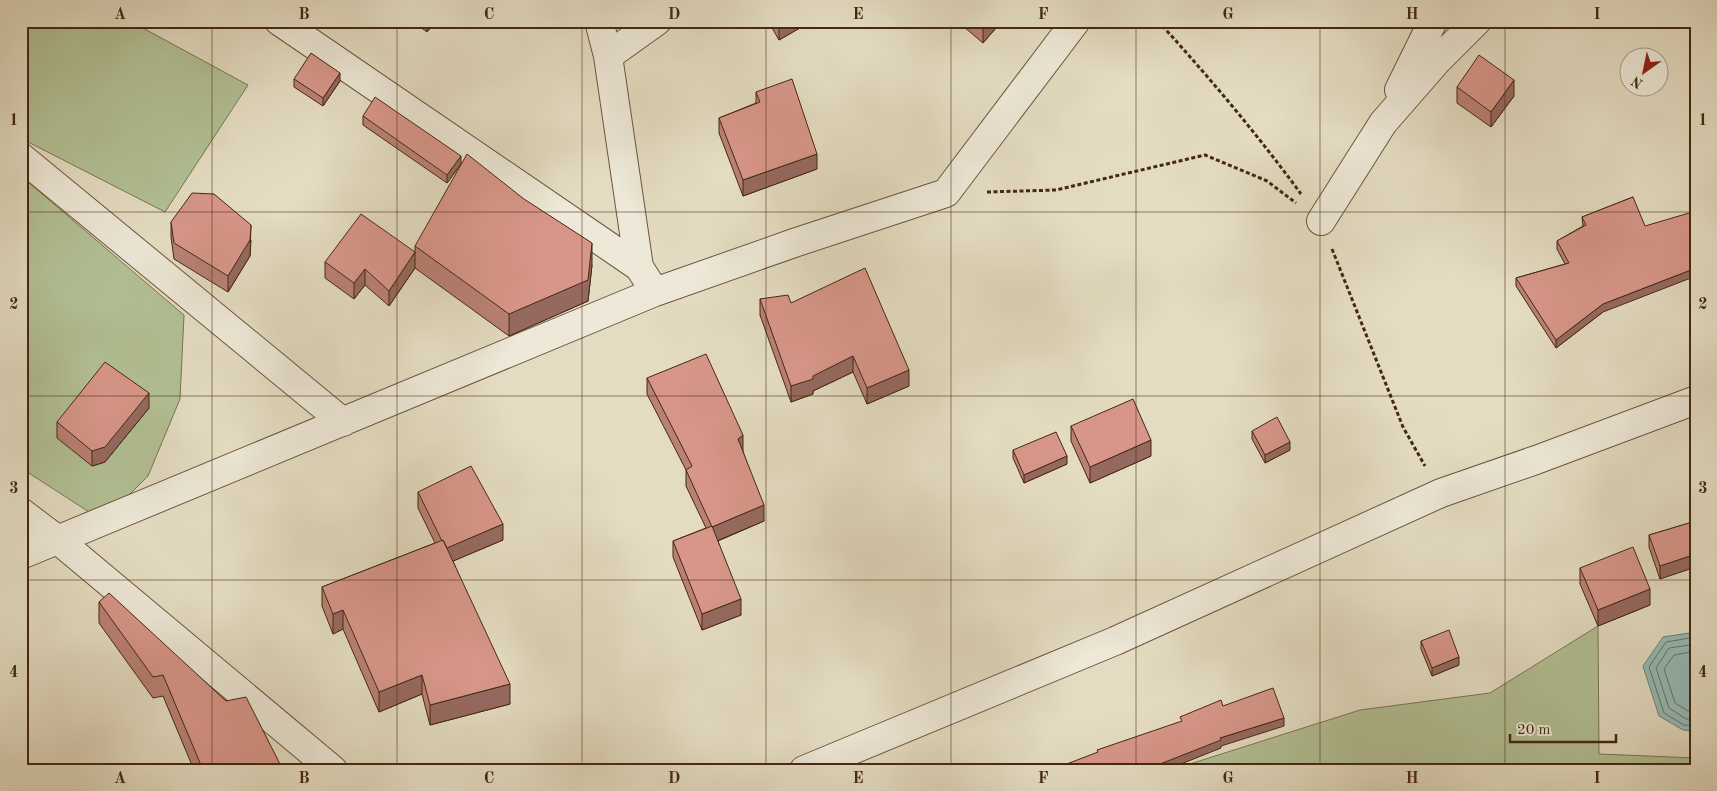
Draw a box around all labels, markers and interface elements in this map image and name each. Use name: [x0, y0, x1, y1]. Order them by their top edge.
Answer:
text: A: [114, 7, 126, 23]
text: B: [298, 7, 310, 23]
text: C: [484, 7, 494, 23]
text: D: [668, 7, 680, 23]
text: E: [852, 7, 864, 23]
text: F: [1038, 7, 1049, 23]
text: G: [1222, 7, 1234, 23]
text: H: [1405, 7, 1419, 23]
text: I: [1593, 7, 1601, 23]
north arrow: [1620, 48, 1670, 98]
text: N: [1629, 73, 1646, 91]
text: 1: [9, 113, 19, 129]
text: 1: [1698, 113, 1708, 129]
text: 2: [9, 297, 19, 313]
text: 2: [1698, 297, 1708, 313]
text: 3: [9, 481, 19, 497]
text: 3: [1698, 481, 1708, 497]
text: 4: [9, 665, 19, 681]
text: 4: [1698, 665, 1708, 681]
scale bar: [1510, 711, 1616, 743]
text: 20 m: [1517, 723, 1551, 738]
text: A: [114, 771, 126, 787]
text: B: [298, 771, 310, 787]
text: C: [484, 771, 494, 787]
text: D: [668, 771, 680, 787]
text: E: [852, 771, 864, 787]
text: F: [1038, 771, 1049, 787]
text: G: [1222, 771, 1234, 787]
text: H: [1405, 771, 1419, 787]
text: I: [1593, 771, 1601, 787]

